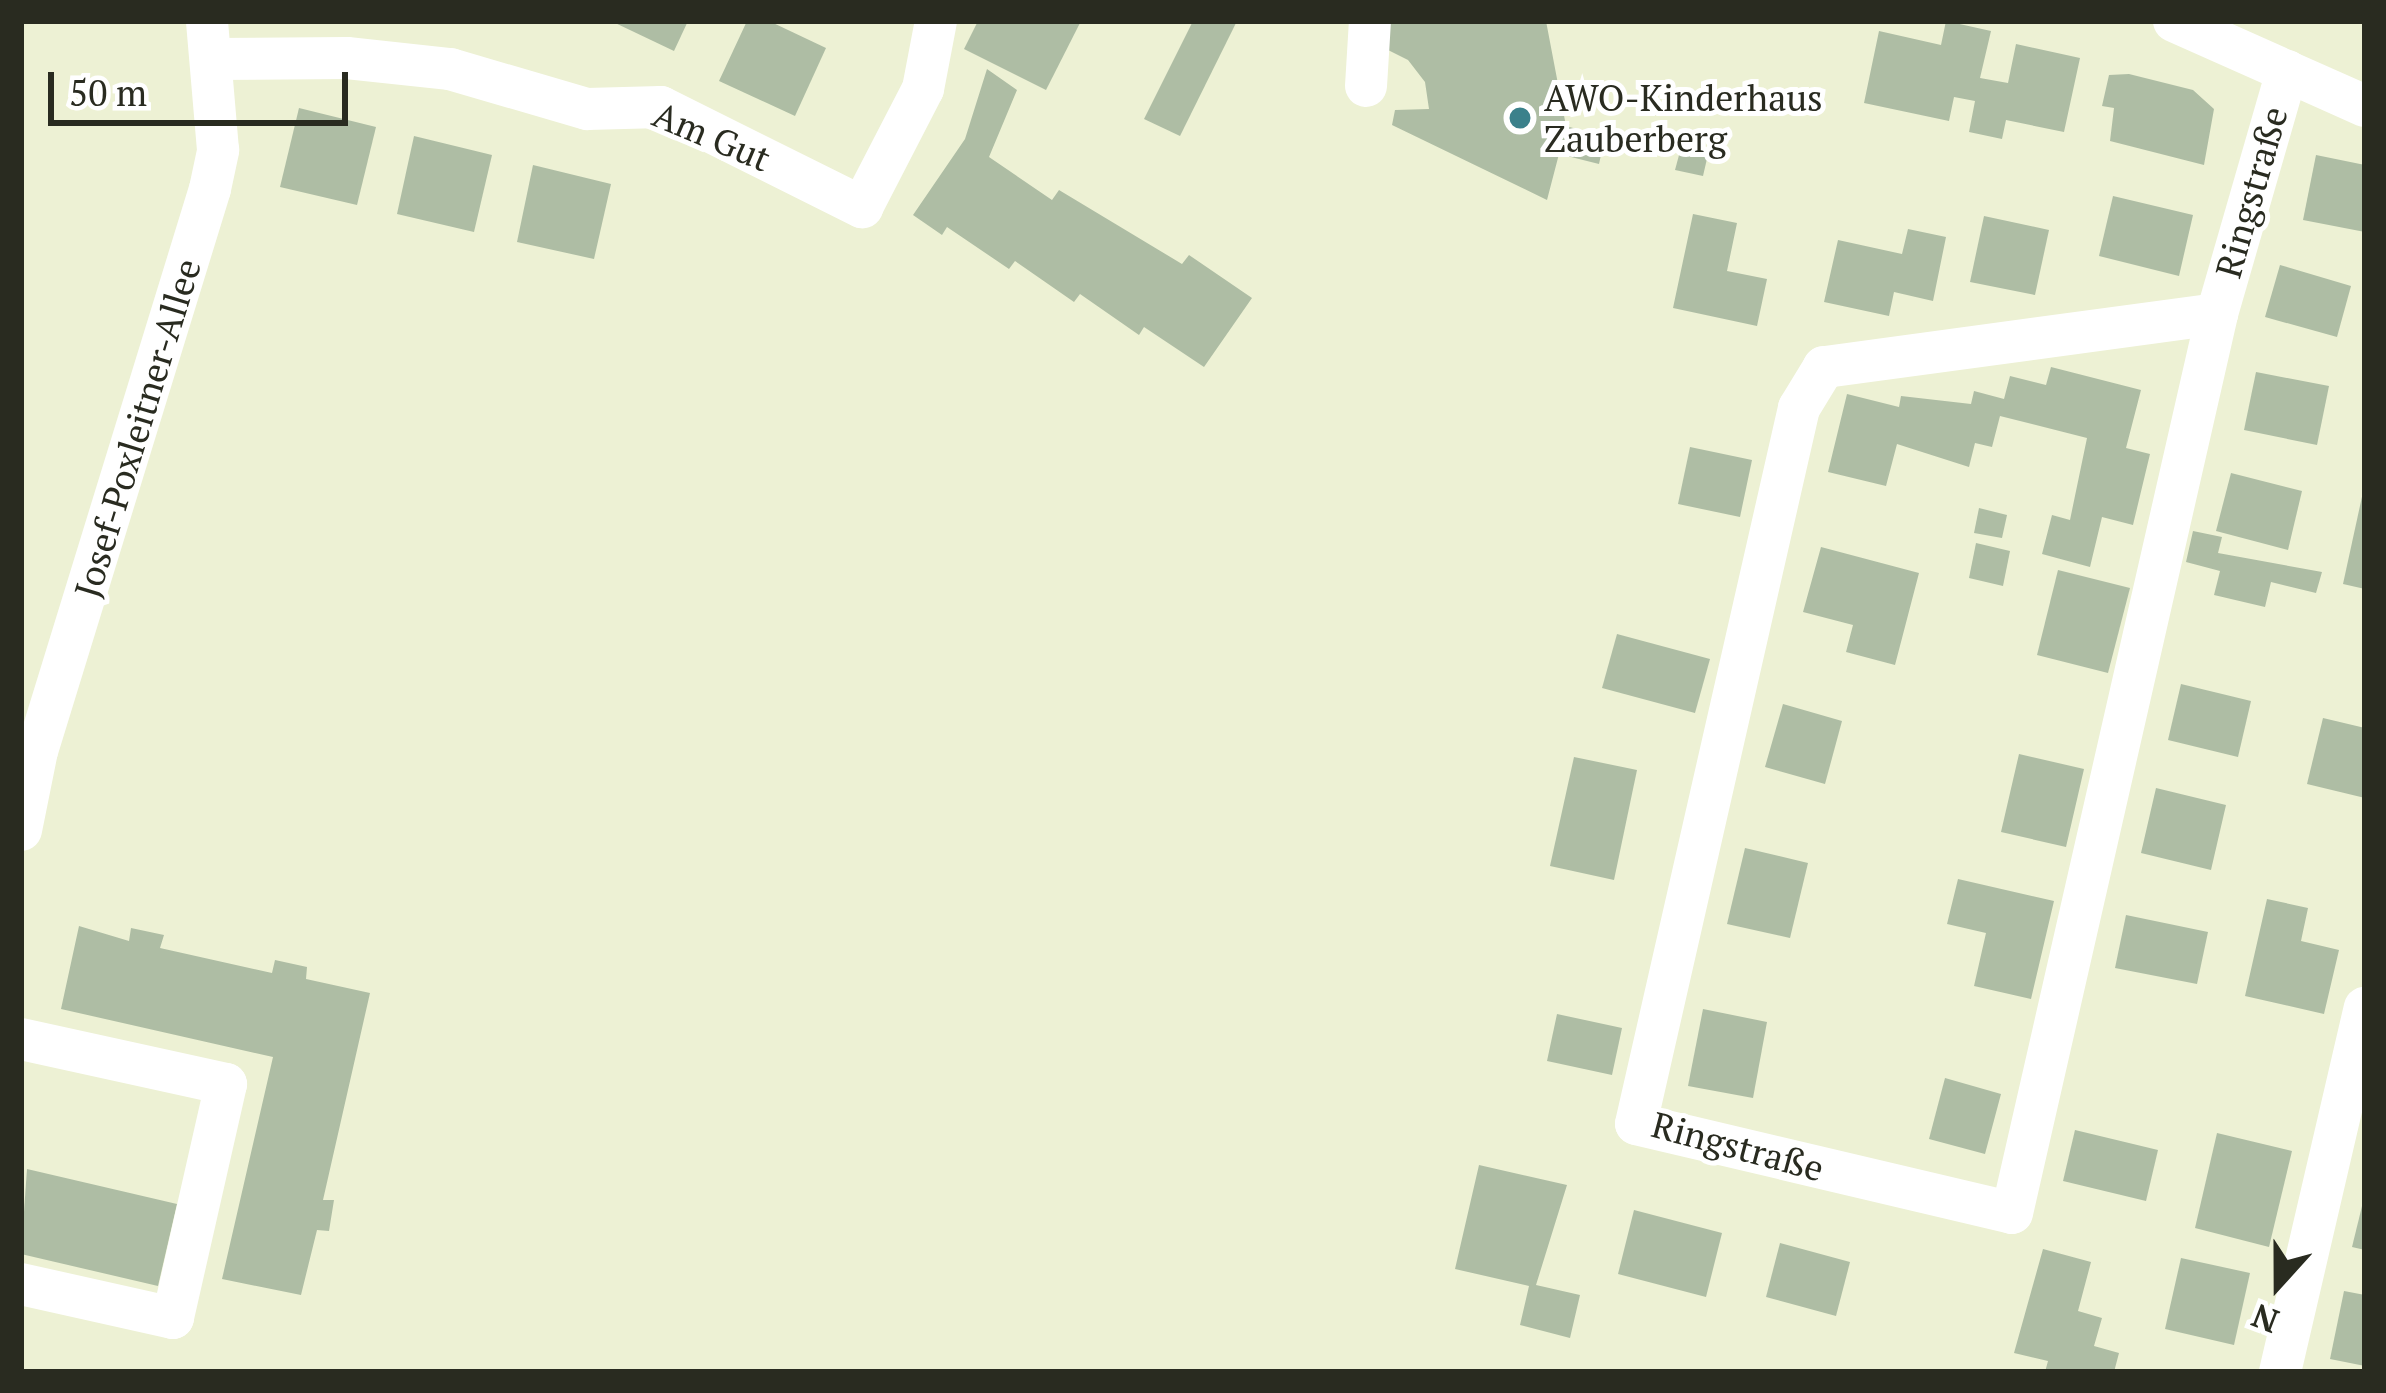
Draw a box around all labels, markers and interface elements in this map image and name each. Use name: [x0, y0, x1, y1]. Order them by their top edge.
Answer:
scale bar: [54, 48, 354, 122]
text: 50 m: [69, 69, 147, 116]
place label: AWO-Kinderhaus Zauberberg: [1544, 75, 1823, 160]
street label: Am Gut: [647, 92, 777, 180]
street label: Ringstraße: [2206, 101, 2296, 283]
marker: AWO-Kinderhaus Zauberberg: [1507, 105, 1533, 131]
street label: Josef-Poxleitner-Allee: [65, 253, 209, 603]
street label: Ringstraße: [1647, 1102, 1829, 1190]
north arrow: [2218, 1225, 2338, 1345]
text: N: [2246, 1295, 2284, 1344]

